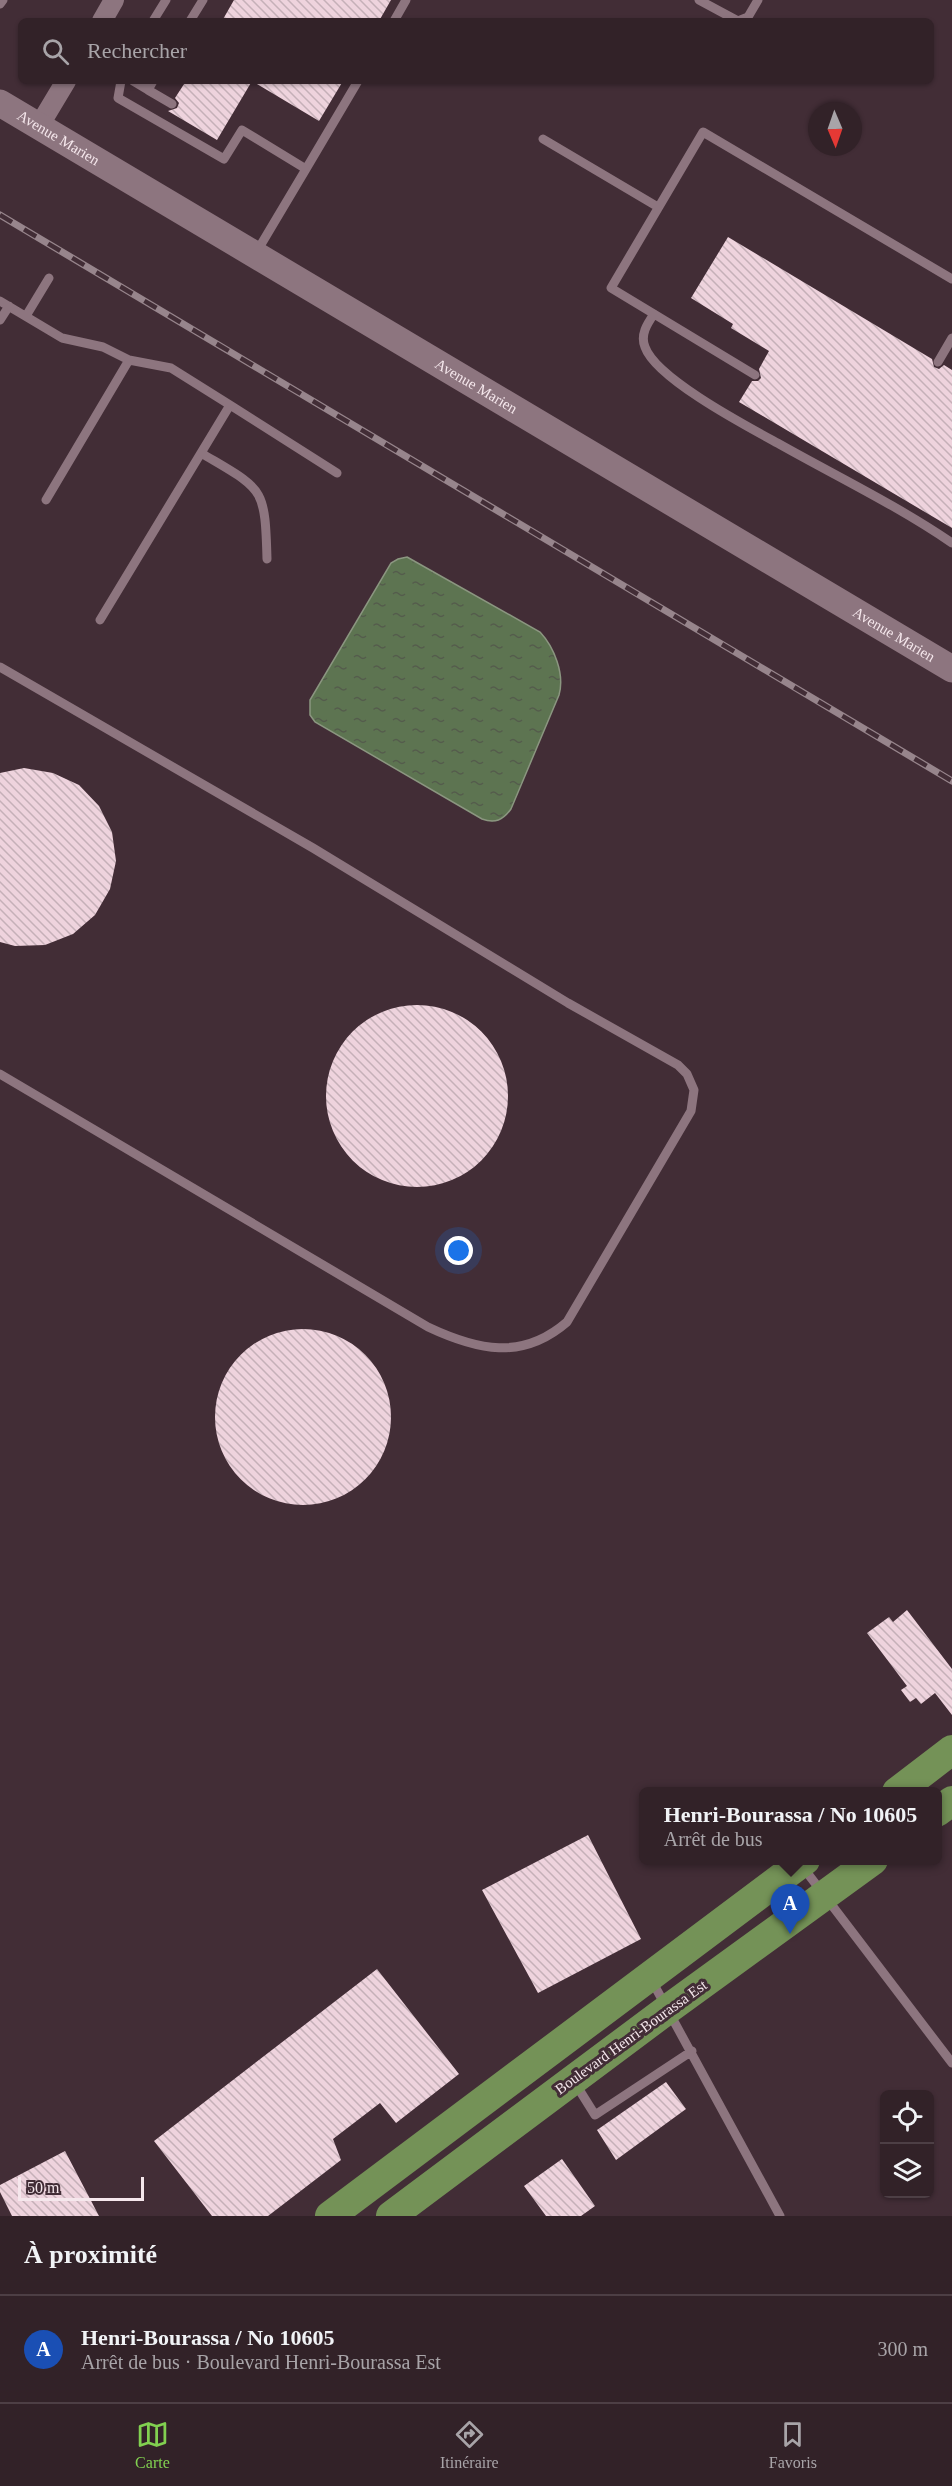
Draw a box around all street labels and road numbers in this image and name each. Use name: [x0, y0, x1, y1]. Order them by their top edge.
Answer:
street label: Avenue Marien: [15, 107, 103, 169]
street label: Avenue Marien: [432, 356, 521, 417]
street label: Avenue Marien: [850, 604, 938, 665]
street label: Boulevard Henri-Bourassa Est: [552, 1976, 711, 2097]

